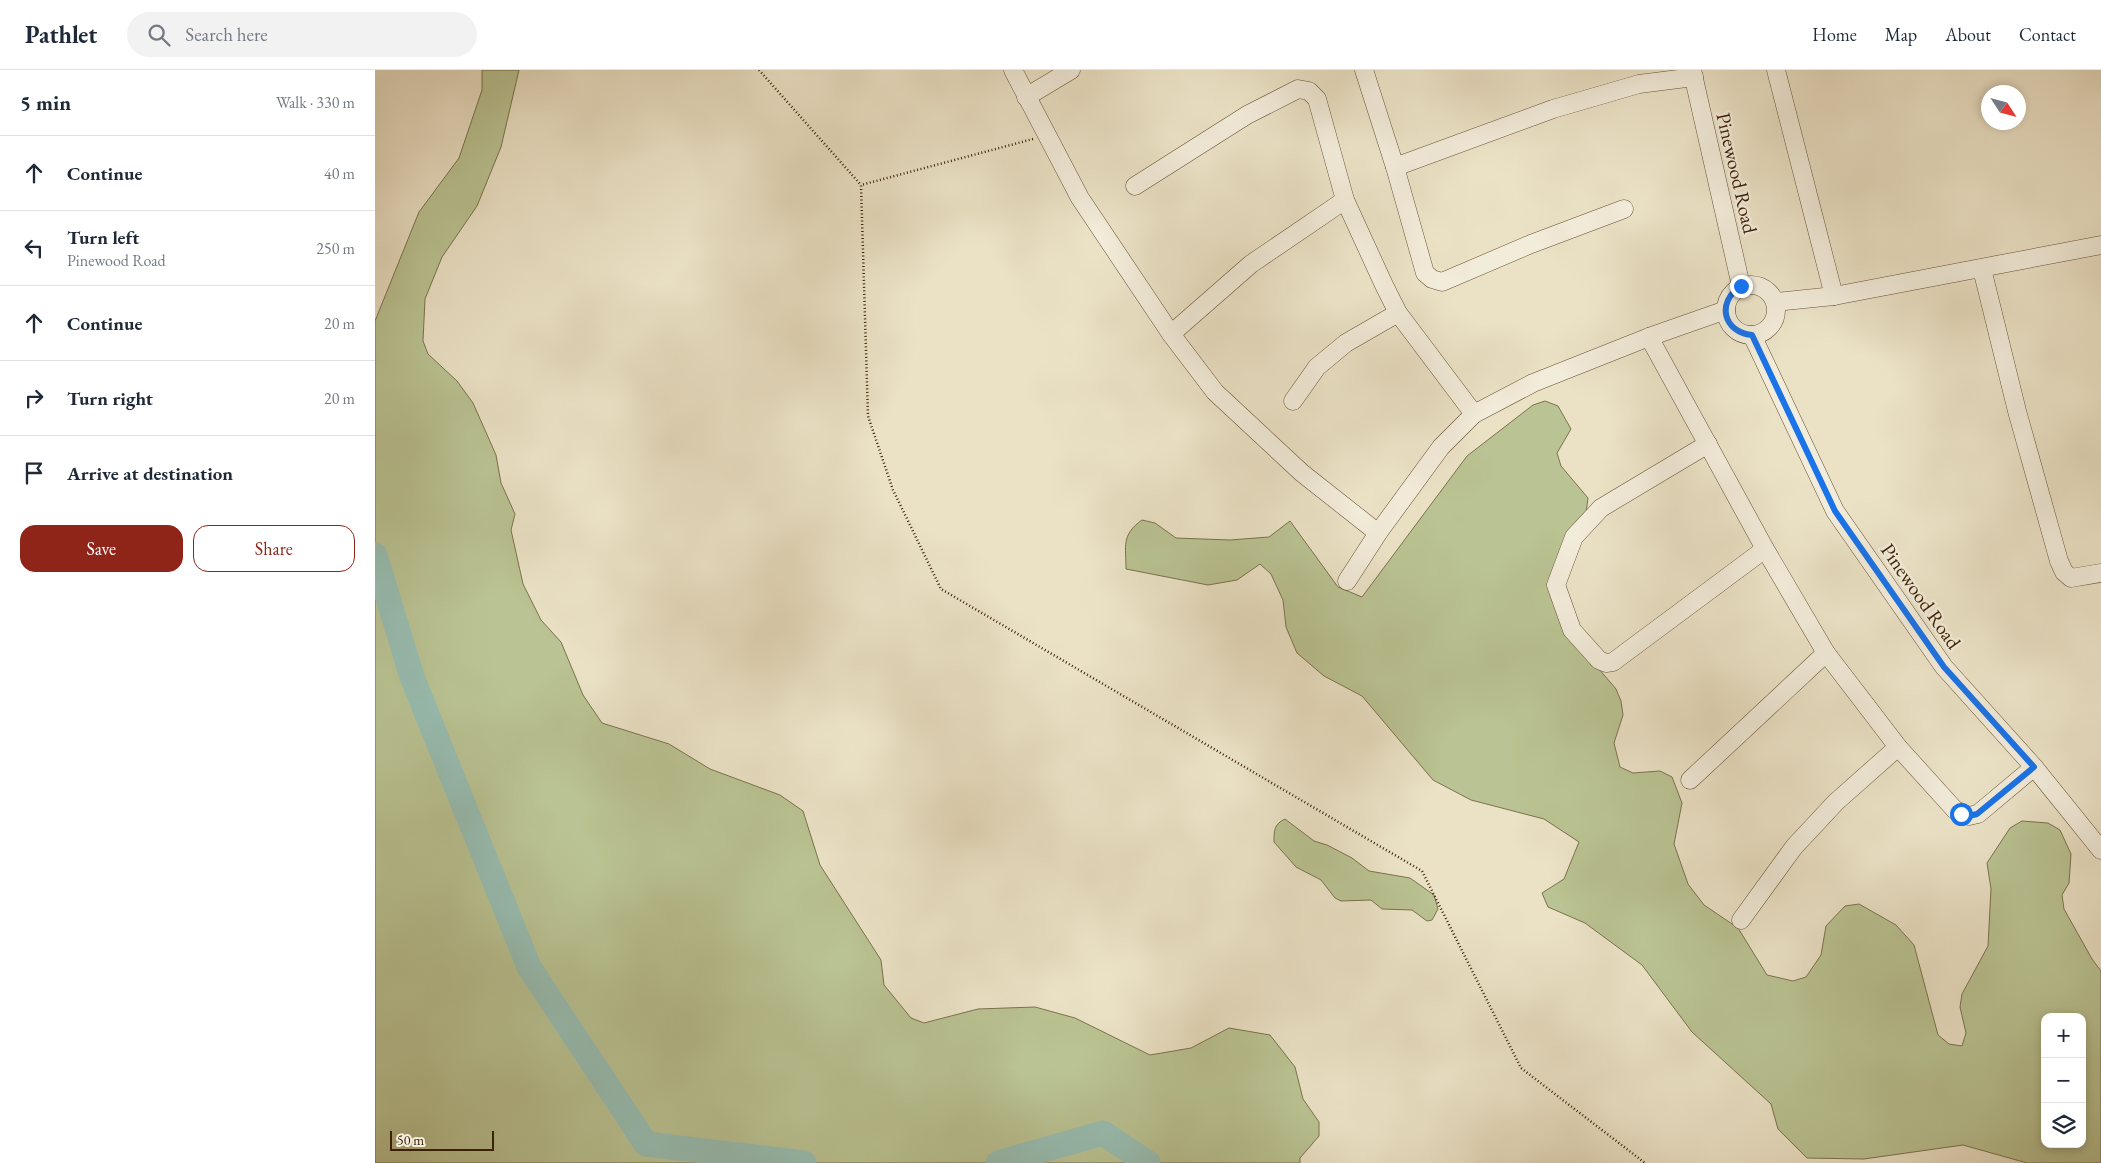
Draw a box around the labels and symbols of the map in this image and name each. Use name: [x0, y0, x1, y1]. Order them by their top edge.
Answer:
north arrow: [1981, 85, 2026, 130]
street label: Pinewood Road: [1710, 110, 1764, 237]
route end: [1730, 275, 1753, 298]
street label: Pinewood Road: [1875, 538, 1968, 655]
route start: [1950, 803, 1973, 826]
scale bar: [390, 1128, 494, 1151]

